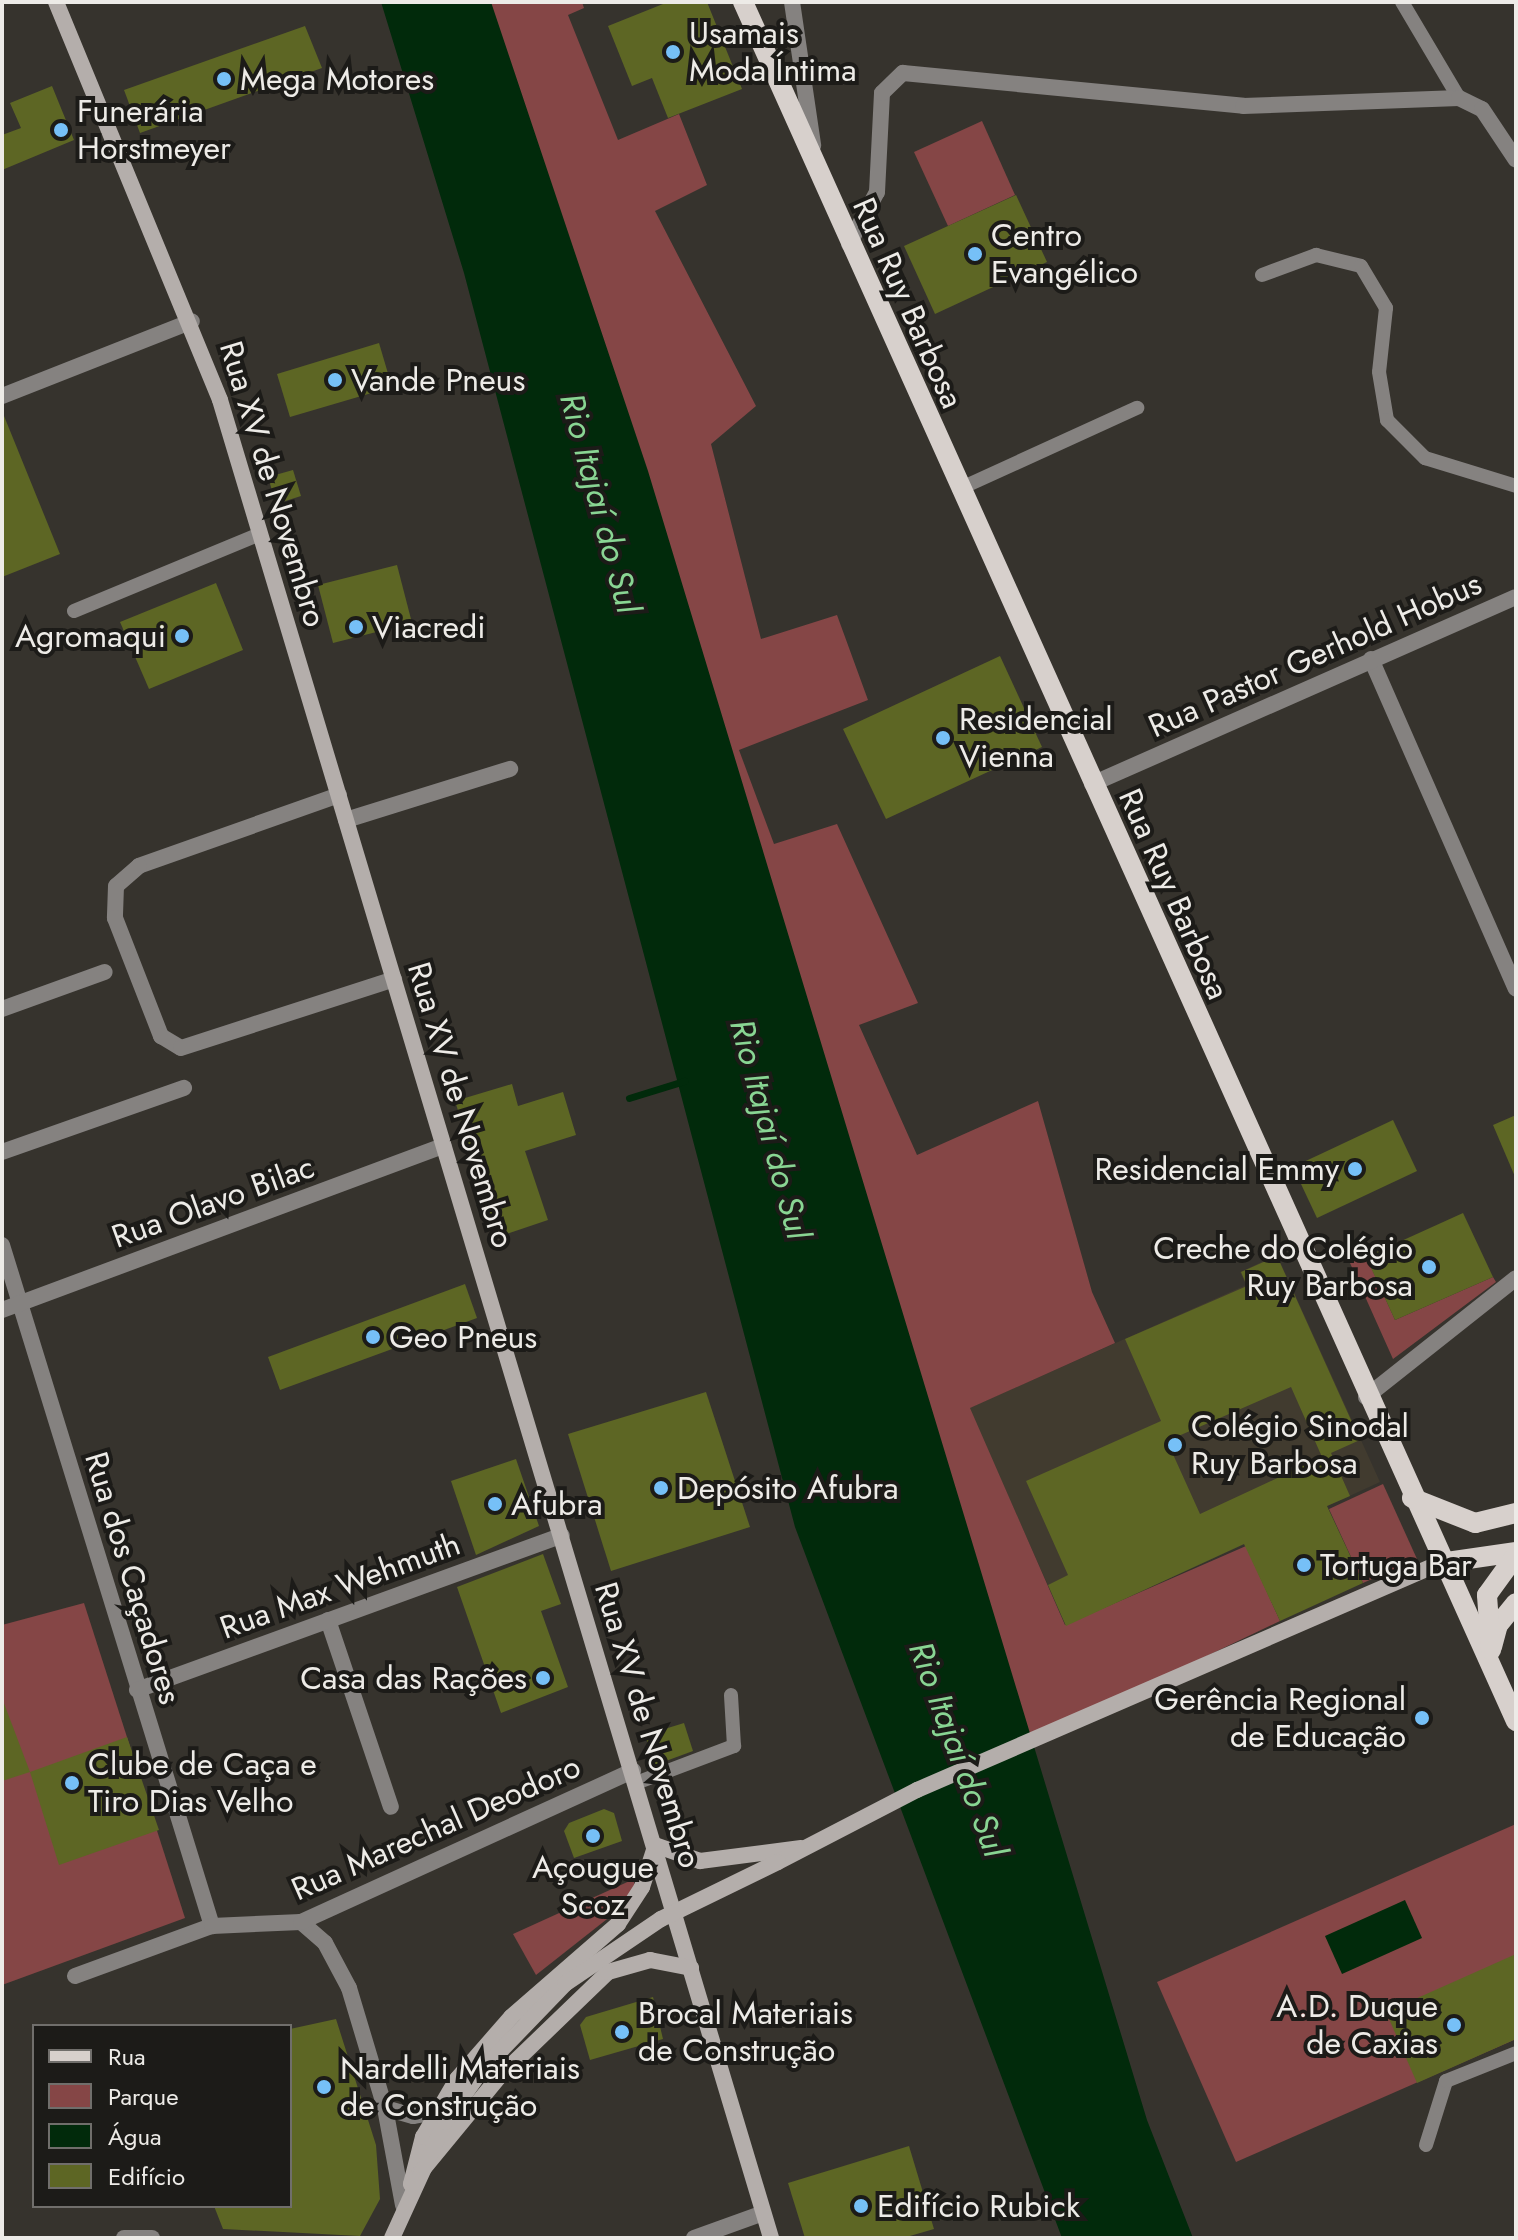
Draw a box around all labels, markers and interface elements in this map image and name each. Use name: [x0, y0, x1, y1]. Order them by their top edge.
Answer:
place label: Usamais Moda Íntima: [689, 15, 857, 90]
marker: Usamais Moda Íntima: [664, 43, 682, 61]
place label: Mega Motores: [240, 60, 434, 98]
marker: Mega Motores: [215, 70, 233, 88]
place label: Funerária Horstmeyer: [77, 93, 231, 168]
marker: Funerária Horstmeyer: [52, 121, 70, 139]
street label: Rua Ruy Barbosa: [844, 192, 972, 414]
place label: Centro Evangélico: [991, 217, 1138, 292]
marker: Centro Evangélico: [966, 245, 984, 263]
street label: Rua XV de Novembro: [211, 337, 335, 631]
place label: Vande Pneus: [351, 361, 525, 399]
marker: Vande Pneus: [326, 371, 344, 389]
water label: Rio Itajaí do Sul: [551, 389, 649, 617]
street label: Rua Pastor Gerhold Hobus: [1143, 564, 1487, 746]
place label: Viacredi: [372, 608, 486, 646]
place label: Agromaqui: [15, 617, 166, 655]
marker: Viacredi: [347, 618, 365, 636]
marker: Agromaqui: [173, 627, 191, 645]
place label: Residencial Vienna: [959, 701, 1113, 776]
marker: Residencial Vienna: [934, 729, 952, 747]
street label: Rua Ruy Barbosa: [1110, 783, 1238, 1005]
street label: Rua XV de Novembro: [399, 958, 523, 1252]
water label: Rio Itajaí do Sul: [721, 1015, 819, 1243]
street label: Rua Olavo Bilac: [107, 1148, 319, 1256]
place label: Residencial Emmy: [1094, 1150, 1339, 1188]
marker: Residencial Emmy: [1346, 1160, 1364, 1178]
place label: Creche do Colégio Ruy Barbosa: [1153, 1230, 1413, 1305]
marker: Creche do Colégio Ruy Barbosa: [1420, 1258, 1438, 1276]
place label: Geo Pneus: [389, 1318, 537, 1356]
marker: Geo Pneus: [364, 1328, 382, 1346]
place label: Colégio Sinodal Ruy Barbosa: [1191, 1408, 1409, 1483]
marker: Colégio Sinodal Ruy Barbosa: [1166, 1436, 1184, 1454]
street label: Rua dos Caçadores: [76, 1447, 190, 1709]
place label: Depósito Afubra: [677, 1469, 899, 1507]
marker: Depósito Afubra: [652, 1479, 670, 1497]
place label: Afubra: [511, 1485, 603, 1523]
marker: Afubra: [486, 1495, 504, 1513]
street label: Rua Max Wehmuth: [215, 1525, 465, 1647]
place label: Tortuga Bar: [1320, 1546, 1472, 1584]
marker: Tortuga Bar: [1295, 1556, 1313, 1574]
street label: Rua XV de Novembro: [586, 1578, 710, 1872]
water label: Rio Itajaí do Sul: [900, 1636, 1016, 1862]
place label: Casa das Rações: [300, 1659, 527, 1697]
marker: Casa das Rações: [534, 1669, 552, 1687]
place label: Gerência Regional de Educação: [1154, 1681, 1406, 1756]
marker: Gerência Regional de Educação: [1413, 1709, 1431, 1727]
place label: Clube de Caça e Tiro Dias Velho: [88, 1746, 317, 1821]
street label: Rua Marechal Deodoro: [286, 1747, 586, 1909]
marker: Clube de Caça e Tiro Dias Velho: [63, 1774, 81, 1792]
marker: Açougue Scoz: [584, 1827, 602, 1845]
place label: Açougue Scoz: [532, 1849, 654, 1924]
place label: A.D. Duque de Caxias: [1276, 1988, 1438, 2063]
place label: Brocal Materiais de Construção: [638, 1995, 853, 2070]
marker: A.D. Duque de Caxias: [1445, 2016, 1463, 2034]
marker: Brocal Materiais de Construção: [613, 2023, 631, 2041]
legend: [32, 2024, 292, 2208]
text: Rua: [108, 2039, 146, 2074]
place label: Nardelli Materiais de Construção: [340, 2050, 580, 2125]
marker: Nardelli Materiais de Construção: [315, 2078, 333, 2096]
text: Parque: [108, 2079, 179, 2114]
text: Água: [108, 2119, 162, 2154]
text: Edifício: [108, 2159, 185, 2194]
place label: Edifício Rubick: [877, 2187, 1080, 2225]
marker: Edifício Rubick: [852, 2197, 870, 2215]

